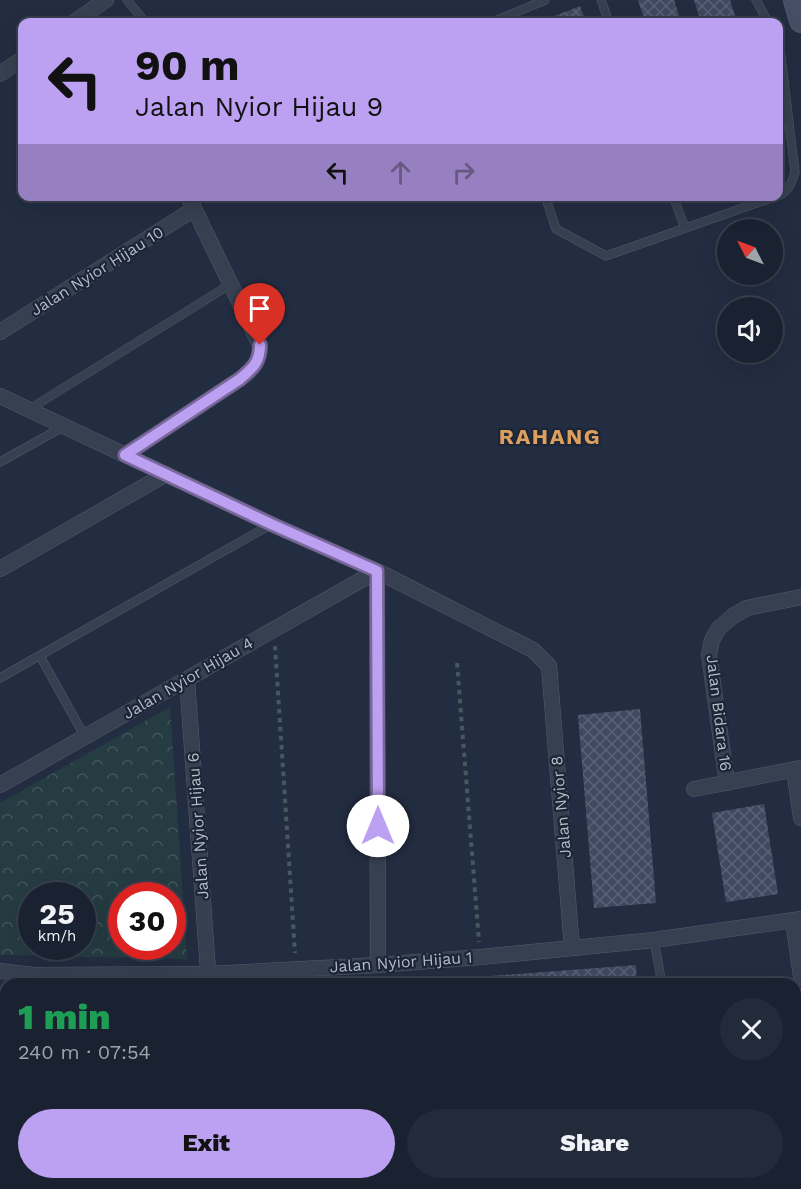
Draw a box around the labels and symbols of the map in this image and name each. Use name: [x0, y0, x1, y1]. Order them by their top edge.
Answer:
north arrow: [717, 219, 783, 285]
street label: Jalan Nyior Hijau 10: [27, 222, 167, 320]
pin: [234, 283, 285, 345]
district label: RAHANG: [499, 424, 601, 449]
street label: Jalan Nyior Hijau 4: [120, 633, 257, 723]
street label: Jalan Bidara 16: [702, 654, 736, 772]
street label: Jalan Nyior Hijau 6: [183, 752, 213, 900]
street label: Jalan Nyior 8: [547, 755, 575, 859]
position arrow: [346, 794, 410, 858]
speed limit sign: 30: [108, 882, 186, 960]
street label: Jalan Nyior Hijau 1: [329, 948, 473, 976]

